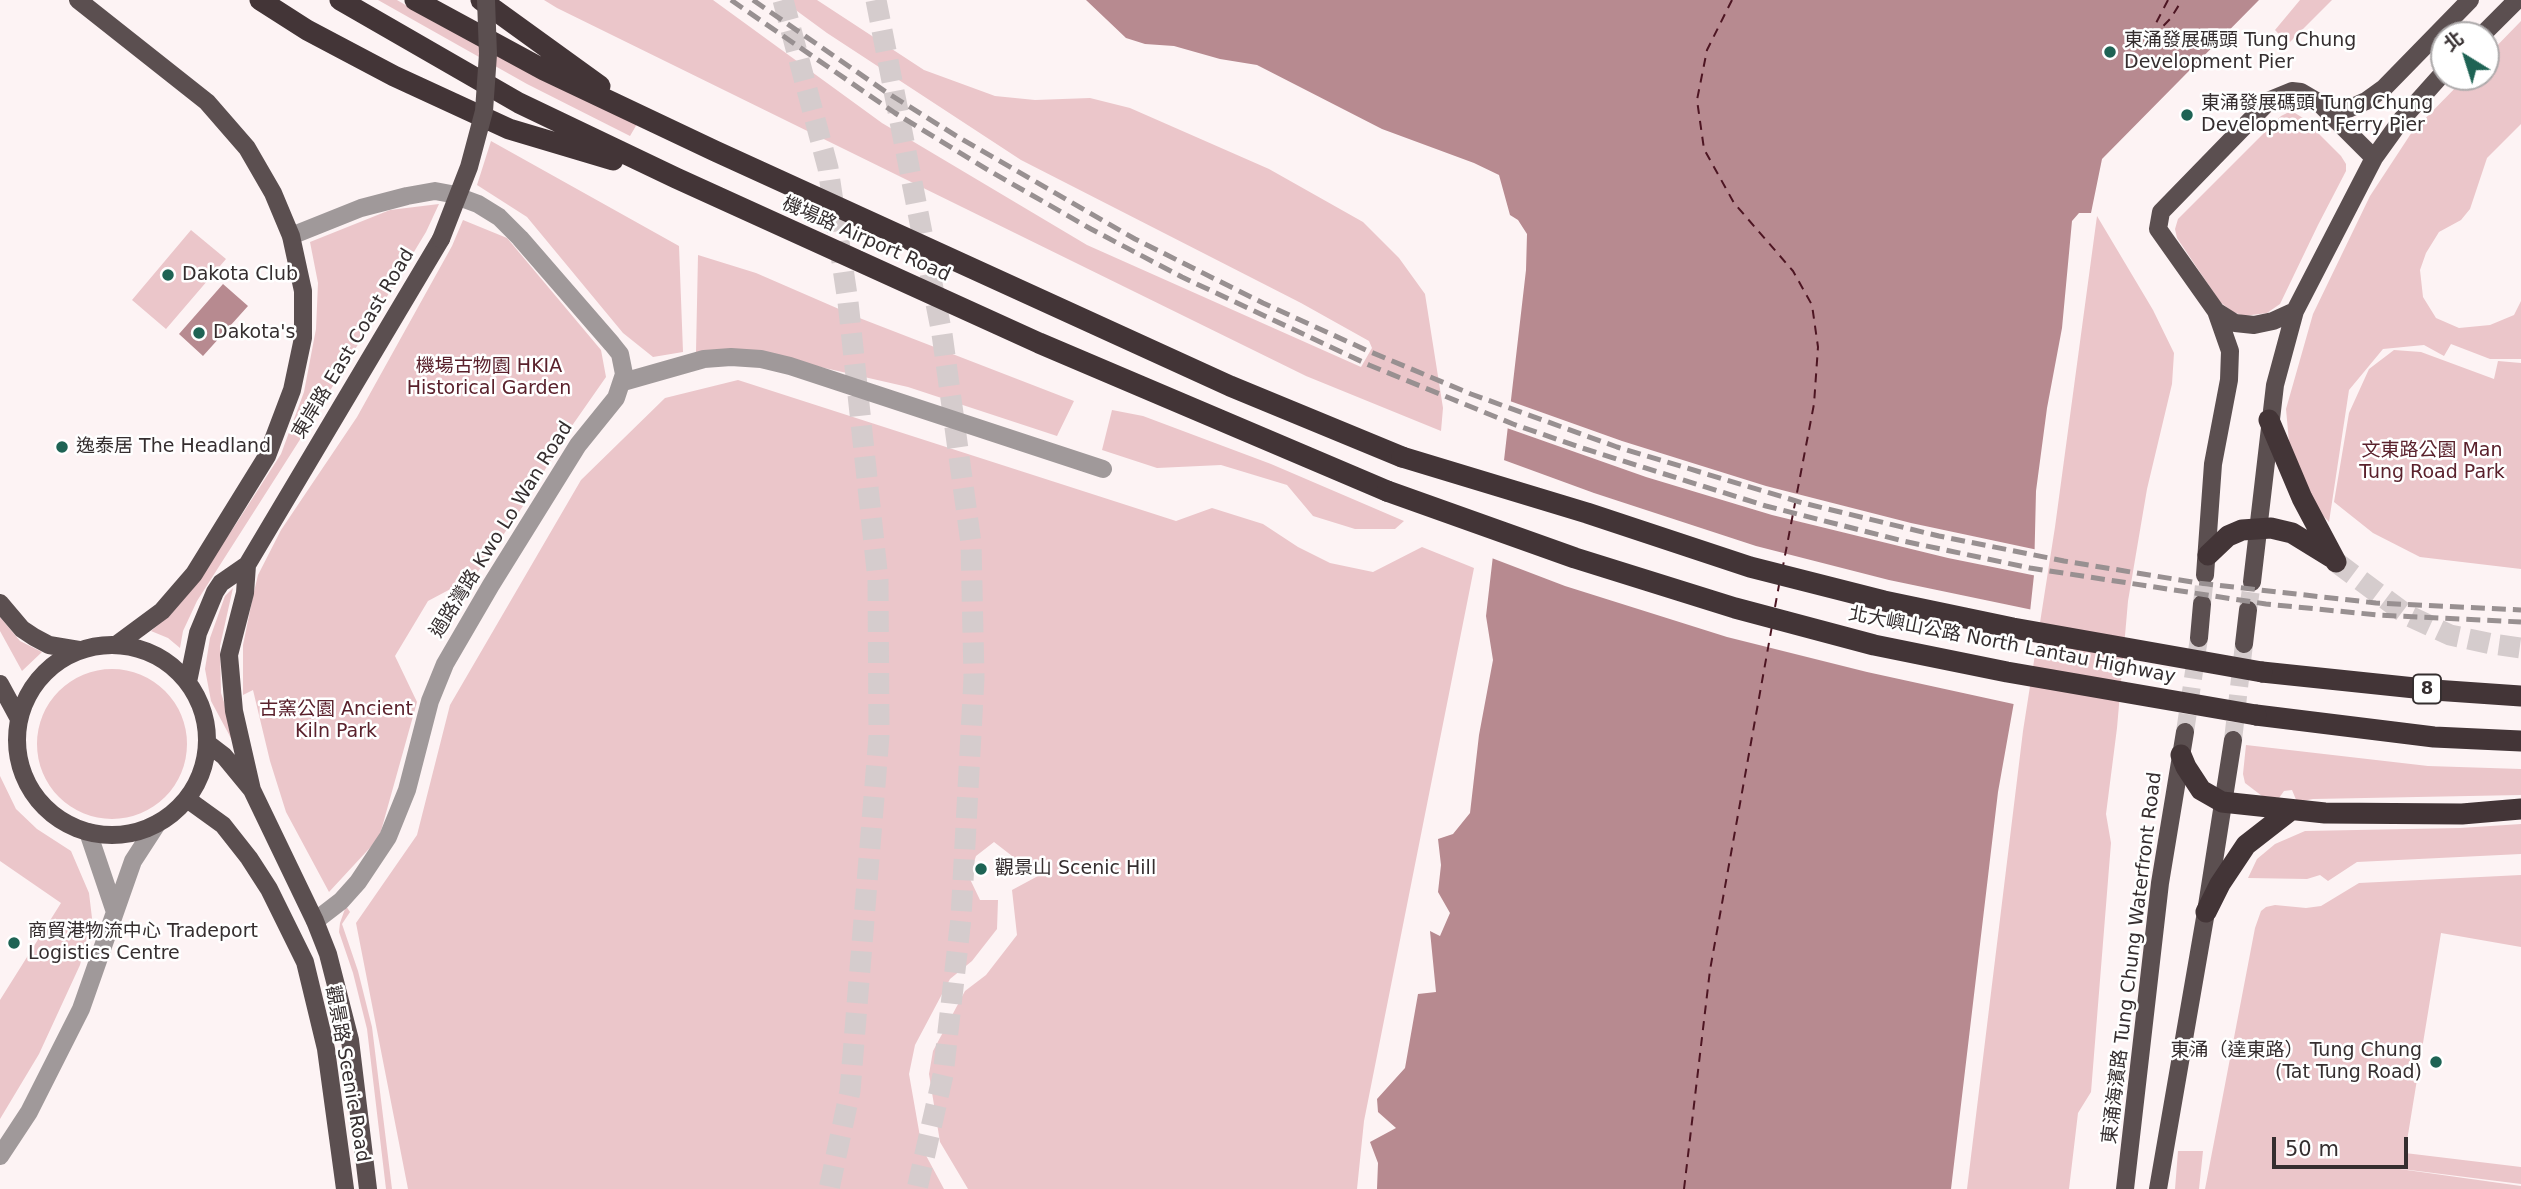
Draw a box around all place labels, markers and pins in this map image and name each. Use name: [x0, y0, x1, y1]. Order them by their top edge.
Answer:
place label: 東涌發展碼頭 Tung Chung Development Pier: [2124, 30, 2356, 74]
marker: 東涌發展碼頭 Tung Chung Development Pier: [2102, 44, 2118, 60]
place label: 東涌發展碼頭 Tung Chung Development Ferry Pier: [2201, 93, 2433, 137]
marker: 東涌發展碼頭 Tung Chung Development Ferry Pier: [2179, 107, 2195, 123]
place label: Dakota Club: [182, 264, 298, 286]
marker: Dakota Club: [160, 267, 176, 283]
place label: Dakota's: [213, 322, 295, 344]
marker: Dakota's: [191, 325, 207, 341]
place label: 逸泰居 The Headland: [76, 436, 271, 458]
marker: 逸泰居 The Headland: [54, 439, 70, 455]
place label: 觀景山 Scenic Hill: [995, 858, 1156, 880]
marker: 觀景山 Scenic Hill: [973, 861, 989, 877]
place label: 商貿港物流中心 Tradeport Logistics Centre: [28, 921, 258, 965]
marker: 商貿港物流中心 Tradeport Logistics Centre: [6, 935, 22, 951]
place label: 東涌（達東路） Tung Chung (Tat Tung Road): [2171, 1040, 2422, 1084]
marker: 東涌（達東路） Tung Chung (Tat Tung Road): [2428, 1054, 2444, 1070]

